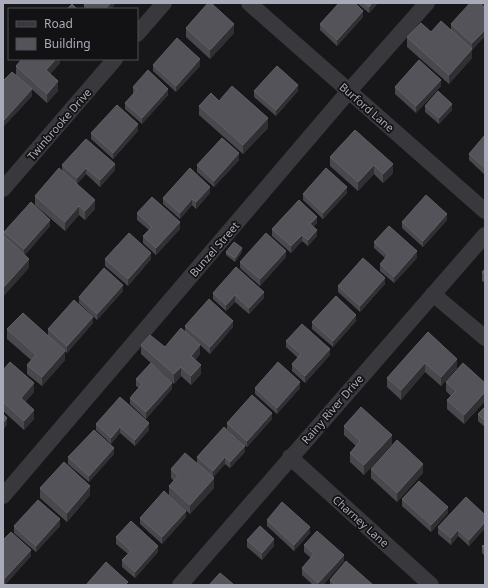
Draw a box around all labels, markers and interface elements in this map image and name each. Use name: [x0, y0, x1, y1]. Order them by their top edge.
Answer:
legend: [8, 8, 138, 60]
text: Road: [44, 15, 73, 32]
text: Building: [44, 35, 91, 52]
street label: Burford Lane: [336, 79, 398, 135]
street label: Twinbrooke Drive: [24, 85, 94, 163]
street label: Bunzel Street: [186, 218, 242, 280]
street label: Rainy River Drive: [298, 371, 366, 447]
street label: Charney Lane: [330, 492, 392, 550]

